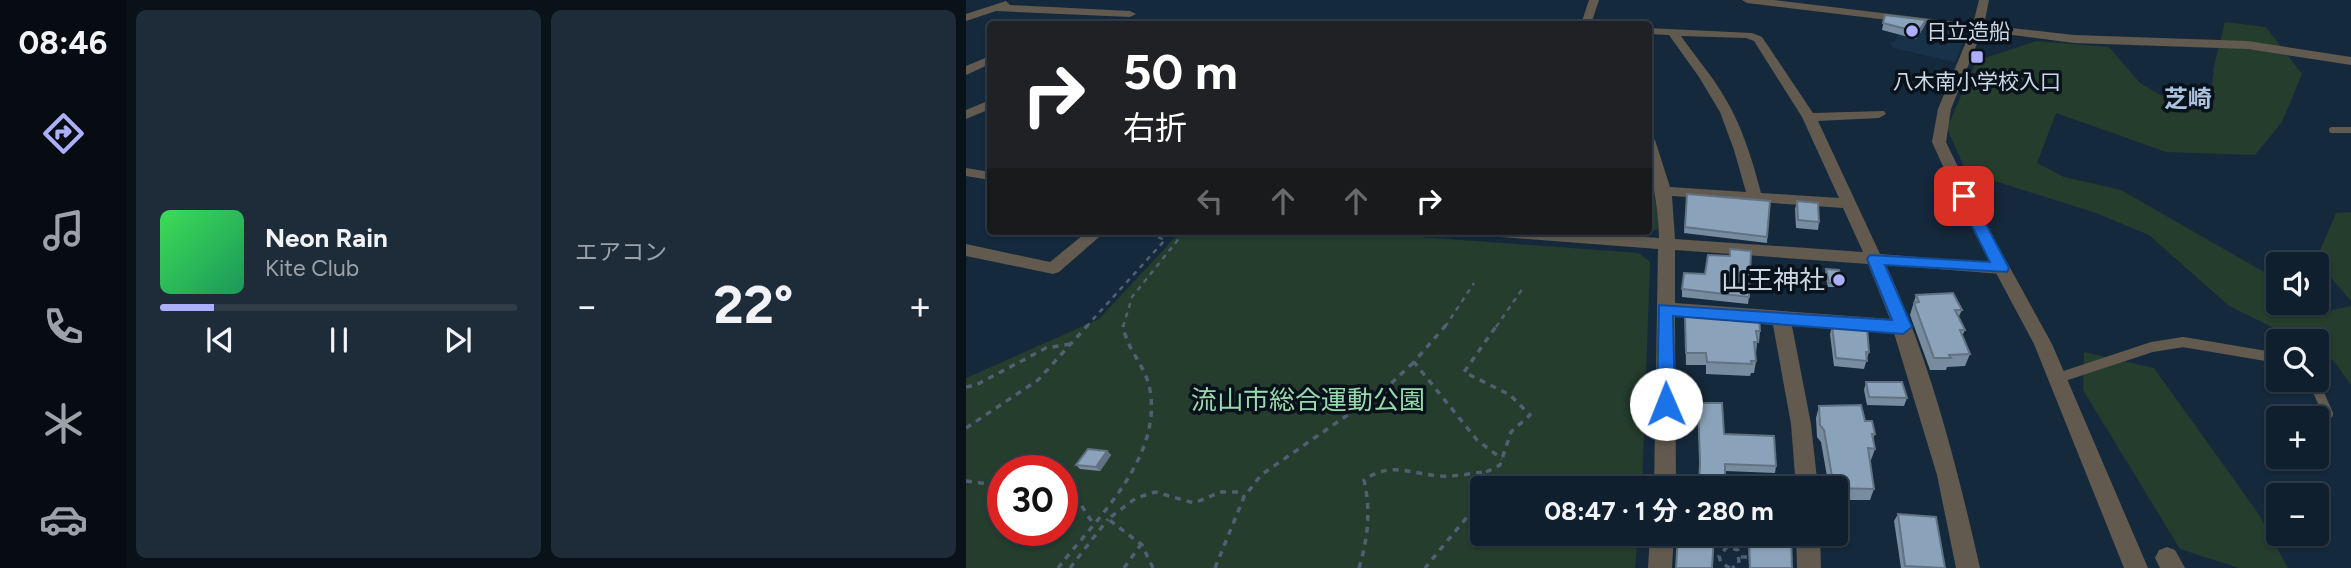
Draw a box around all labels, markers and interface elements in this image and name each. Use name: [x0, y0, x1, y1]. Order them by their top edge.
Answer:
place label: 日立造船: [1926, 19, 2010, 44]
marker: 日立造船: [1904, 23, 1920, 39]
text: 08:46: [19, 24, 107, 62]
text: 50 m: [1123, 42, 1238, 101]
icon: right: [1008, 49, 1099, 140]
marker: 八木南小学校入口: [1969, 49, 1985, 65]
place label: 八木南小学校入口: [1893, 69, 2061, 94]
district label: 芝崎: [2164, 84, 2212, 113]
icon: directions: [39, 109, 88, 158]
text: 右折: [1123, 109, 1187, 147]
pin: [1934, 166, 1994, 226]
icon: arrive: [1945, 177, 1983, 215]
icon: left: [1191, 182, 1229, 220]
icon: ahead: [1264, 182, 1302, 220]
icon: ahead: [1337, 182, 1375, 220]
icon: right: [1410, 182, 1448, 220]
icon: music: [39, 206, 88, 255]
text: Neon Rain: [265, 222, 388, 254]
text: エアコン: [575, 238, 667, 266]
map controls: [2266, 252, 2329, 546]
button: sound: [2266, 252, 2329, 315]
text: Kite Club: [265, 254, 359, 282]
place label: 山王神社: [1721, 264, 1825, 296]
marker: 山王神社: [1831, 272, 1847, 288]
text: 22°: [714, 274, 793, 336]
text: −: [575, 283, 599, 329]
text: +: [908, 283, 932, 329]
icon: phone: [39, 302, 88, 351]
icon: previous: [201, 321, 239, 359]
icon: pause: [320, 321, 358, 359]
icon: next: [439, 321, 477, 359]
button: search: [2266, 329, 2329, 392]
position arrow: [1629, 367, 1703, 441]
park label: 流山市総合運動公園: [1191, 384, 1425, 416]
icon: climate: [39, 399, 88, 448]
button: +: [2266, 406, 2329, 469]
speed limit sign: 30: [987, 455, 1078, 546]
button: −: [2266, 483, 2329, 546]
icon: car: [39, 495, 88, 544]
text: 08:47 · 1 分 · 280 m: [1544, 495, 1774, 527]

